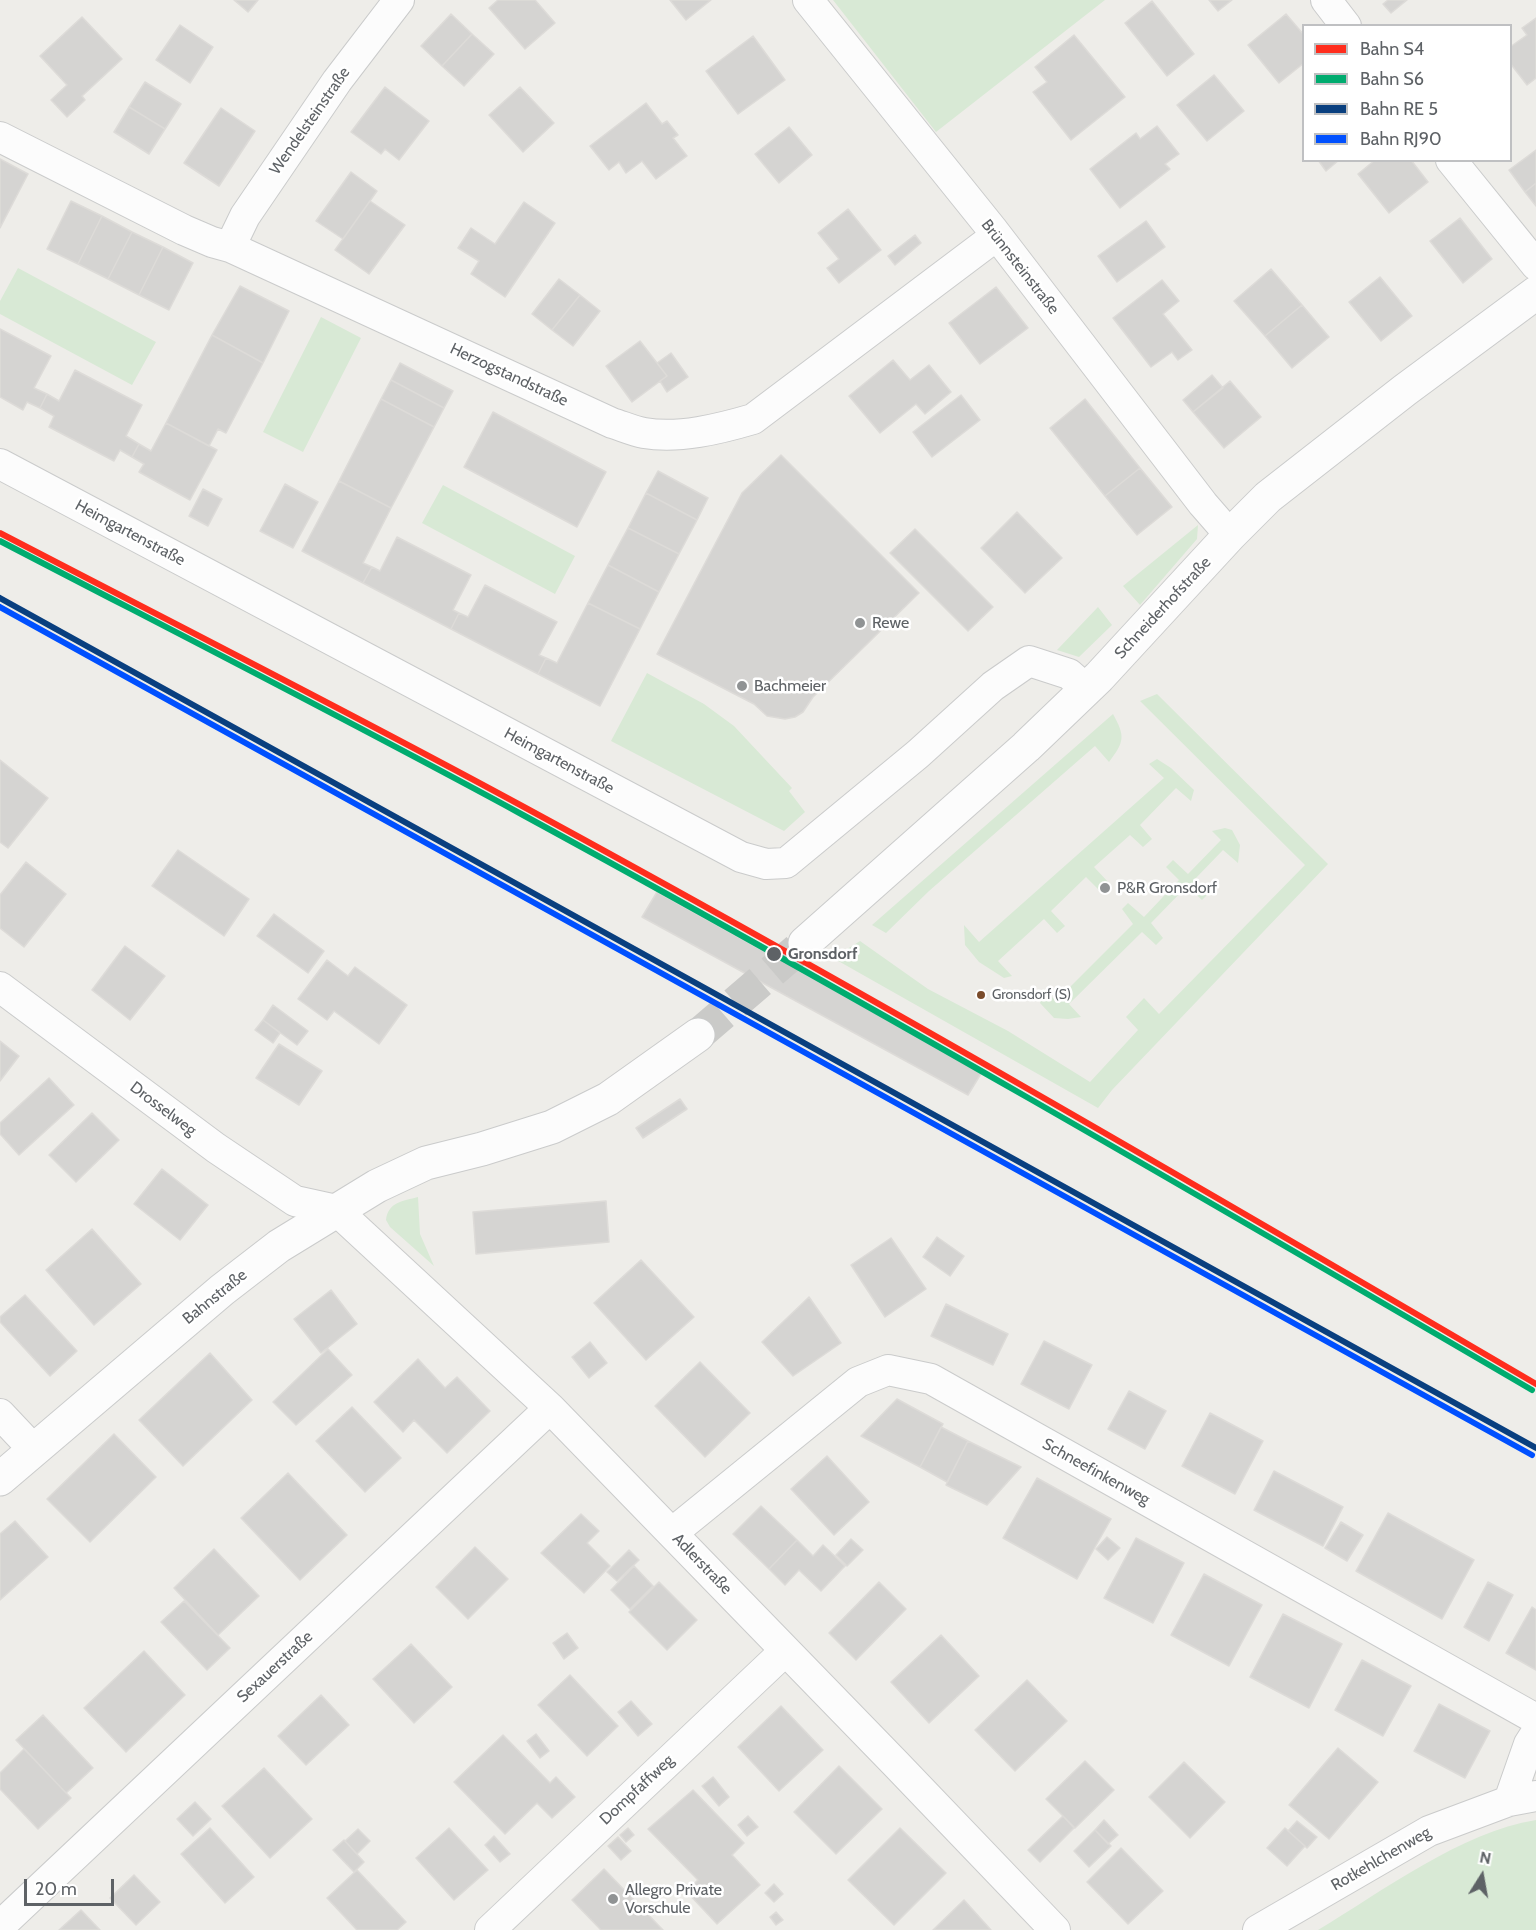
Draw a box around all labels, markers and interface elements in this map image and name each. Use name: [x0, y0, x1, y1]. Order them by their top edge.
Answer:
legend: [1302, 24, 1512, 162]
text: Bahn S4: [1360, 38, 1424, 60]
street label: Wendelsteinstraße: [266, 63, 354, 179]
text: Bahn S6: [1360, 68, 1424, 90]
text: Bahn RE 5: [1360, 98, 1438, 120]
text: Bahn RJ90: [1360, 128, 1442, 150]
street label: Brünnsteinstraße: [977, 216, 1063, 318]
street label: Herzogstandstraße: [447, 339, 571, 411]
street label: Heimgartenstraße: [72, 496, 188, 570]
street label: Schneiderhofstraße: [1111, 553, 1215, 663]
place label: Rewe: [872, 613, 909, 633]
marker: Rewe: [853, 616, 867, 630]
place label: Bachmeier: [754, 676, 826, 696]
marker: Bachmeier: [735, 679, 749, 693]
street label: Heimgartenstraße: [501, 724, 617, 798]
place label: P&R Gronsdorf: [1117, 878, 1217, 898]
marker: P&R Gronsdorf: [1098, 881, 1112, 895]
place label: Gronsdorf: [788, 944, 857, 964]
marker: Gronsdorf: [765, 945, 783, 963]
place label: Gronsdorf (S): [992, 987, 1071, 1003]
marker: Gronsdorf (S): [975, 989, 987, 1001]
street label: Drosselweg: [126, 1078, 200, 1140]
street label: Bahnstraße: [179, 1265, 251, 1329]
street label: Schneefinkenweg: [1039, 1435, 1153, 1509]
street label: Adlerstraße: [668, 1529, 736, 1599]
street label: Sexauerstraße: [233, 1627, 317, 1707]
street label: Dompfaffweg: [596, 1751, 678, 1829]
street label: Rotkehlchenweg: [1328, 1823, 1434, 1895]
north arrow: [1452, 1846, 1512, 1906]
text: N: [1478, 1847, 1493, 1868]
scale bar: [27, 1867, 117, 1905]
text: 20 m: [35, 1878, 77, 1900]
place label: Allegro Private Vorschule: [625, 1880, 722, 1918]
marker: Allegro Private Vorschule: [606, 1892, 620, 1906]

